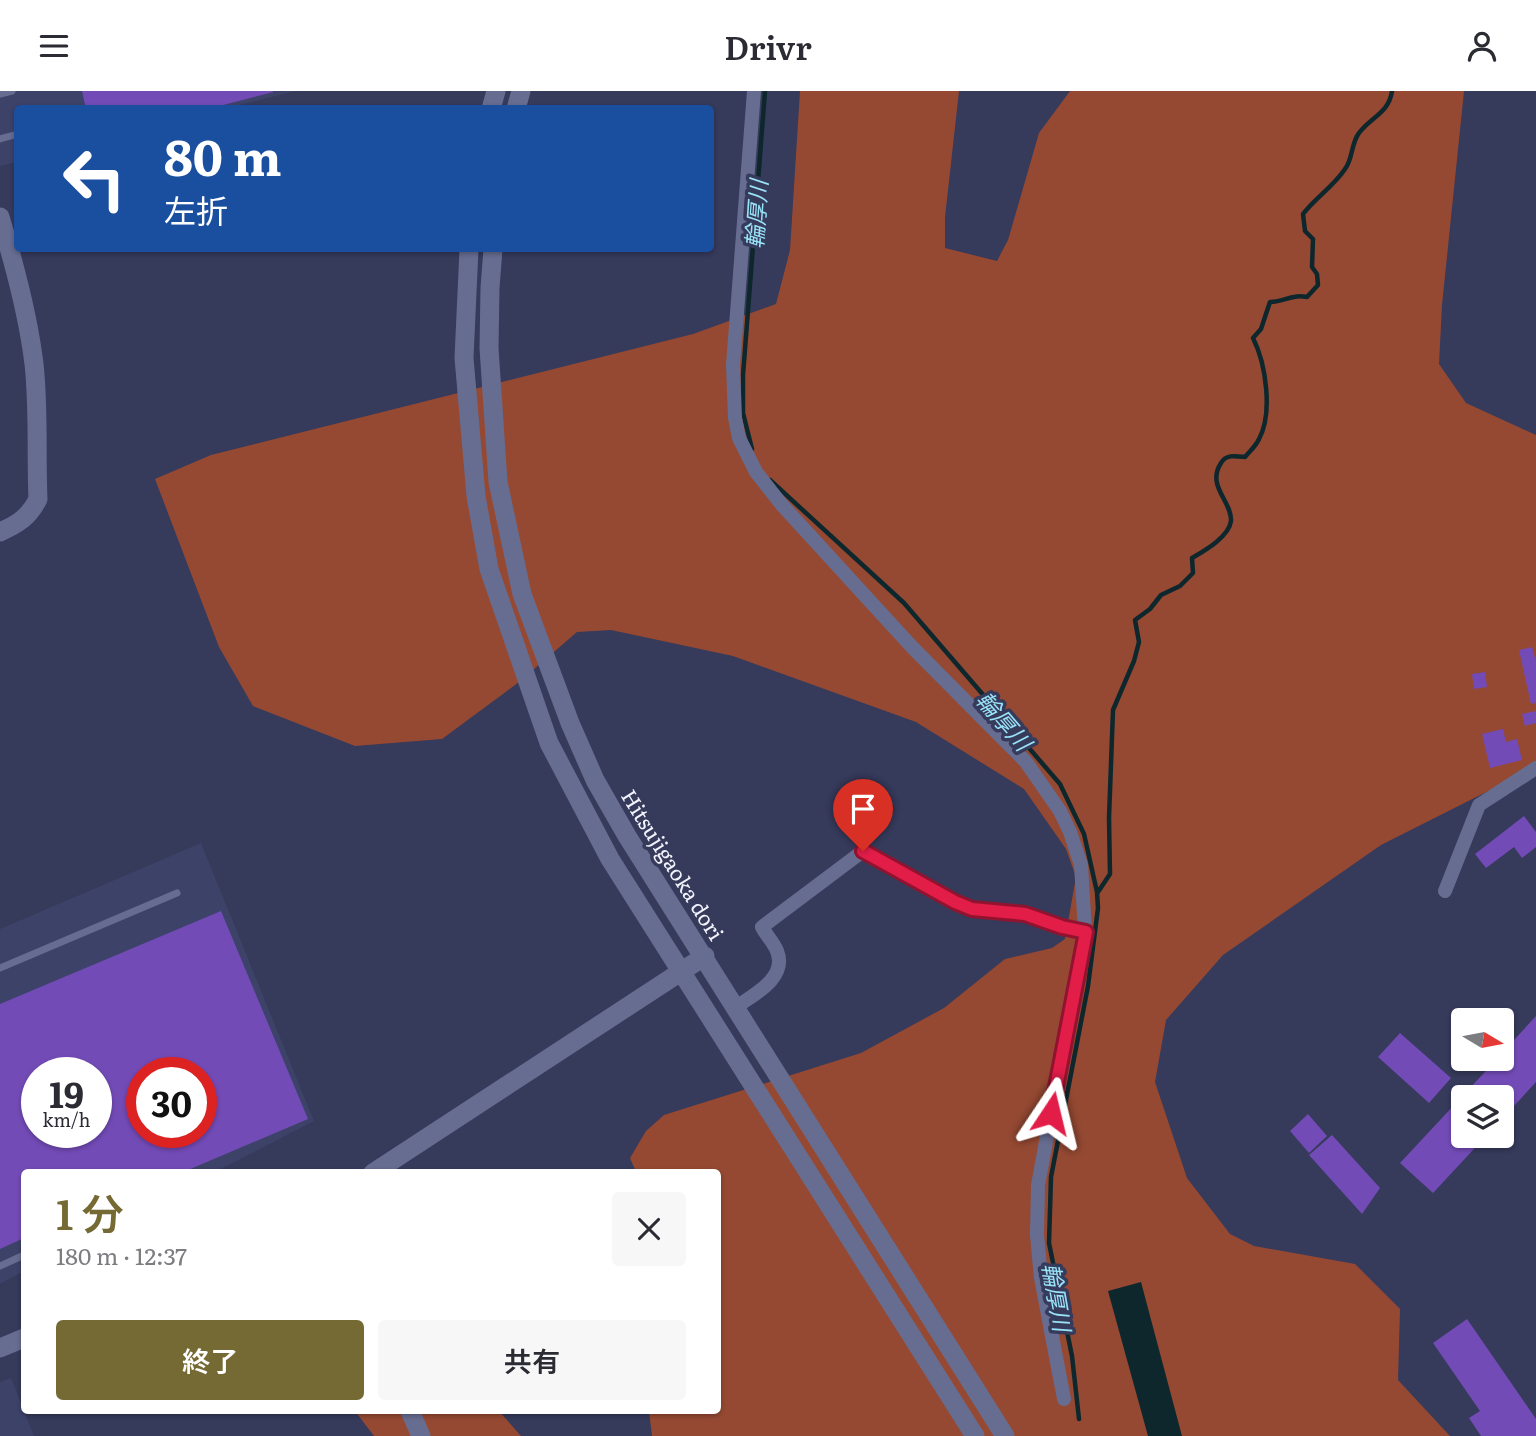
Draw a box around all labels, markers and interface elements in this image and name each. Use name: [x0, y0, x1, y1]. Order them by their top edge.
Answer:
text: Drivr: [724, 22, 812, 70]
icon: menu: [35, 27, 73, 65]
icon: person: [1463, 27, 1501, 65]
text: 80 m: [164, 118, 282, 191]
icon: left: [49, 133, 140, 224]
water label: 輪厚川: [736, 175, 775, 250]
text: 左折: [164, 185, 228, 233]
water label: 輪厚川: [970, 683, 1042, 759]
pin: [833, 779, 893, 851]
street label: Hitsujigaoka dori: [615, 782, 733, 946]
icon: arrive: [844, 790, 882, 828]
north arrow: [1451, 1008, 1514, 1071]
map controls: [1451, 1008, 1514, 1148]
speed limit sign: 30: [126, 1057, 217, 1148]
text: 19: [49, 1067, 84, 1119]
position arrow: [1014, 1076, 1088, 1150]
button: layers: [1451, 1085, 1514, 1148]
text: km/h: [43, 1106, 90, 1133]
text: 1 分: [56, 1181, 124, 1243]
button: close: [612, 1192, 686, 1266]
text: 180 m · 12:37: [56, 1238, 187, 1272]
water label: 輪厚川: [1035, 1260, 1081, 1337]
button: 終了: [56, 1320, 364, 1400]
button: 共有: [378, 1320, 686, 1400]

